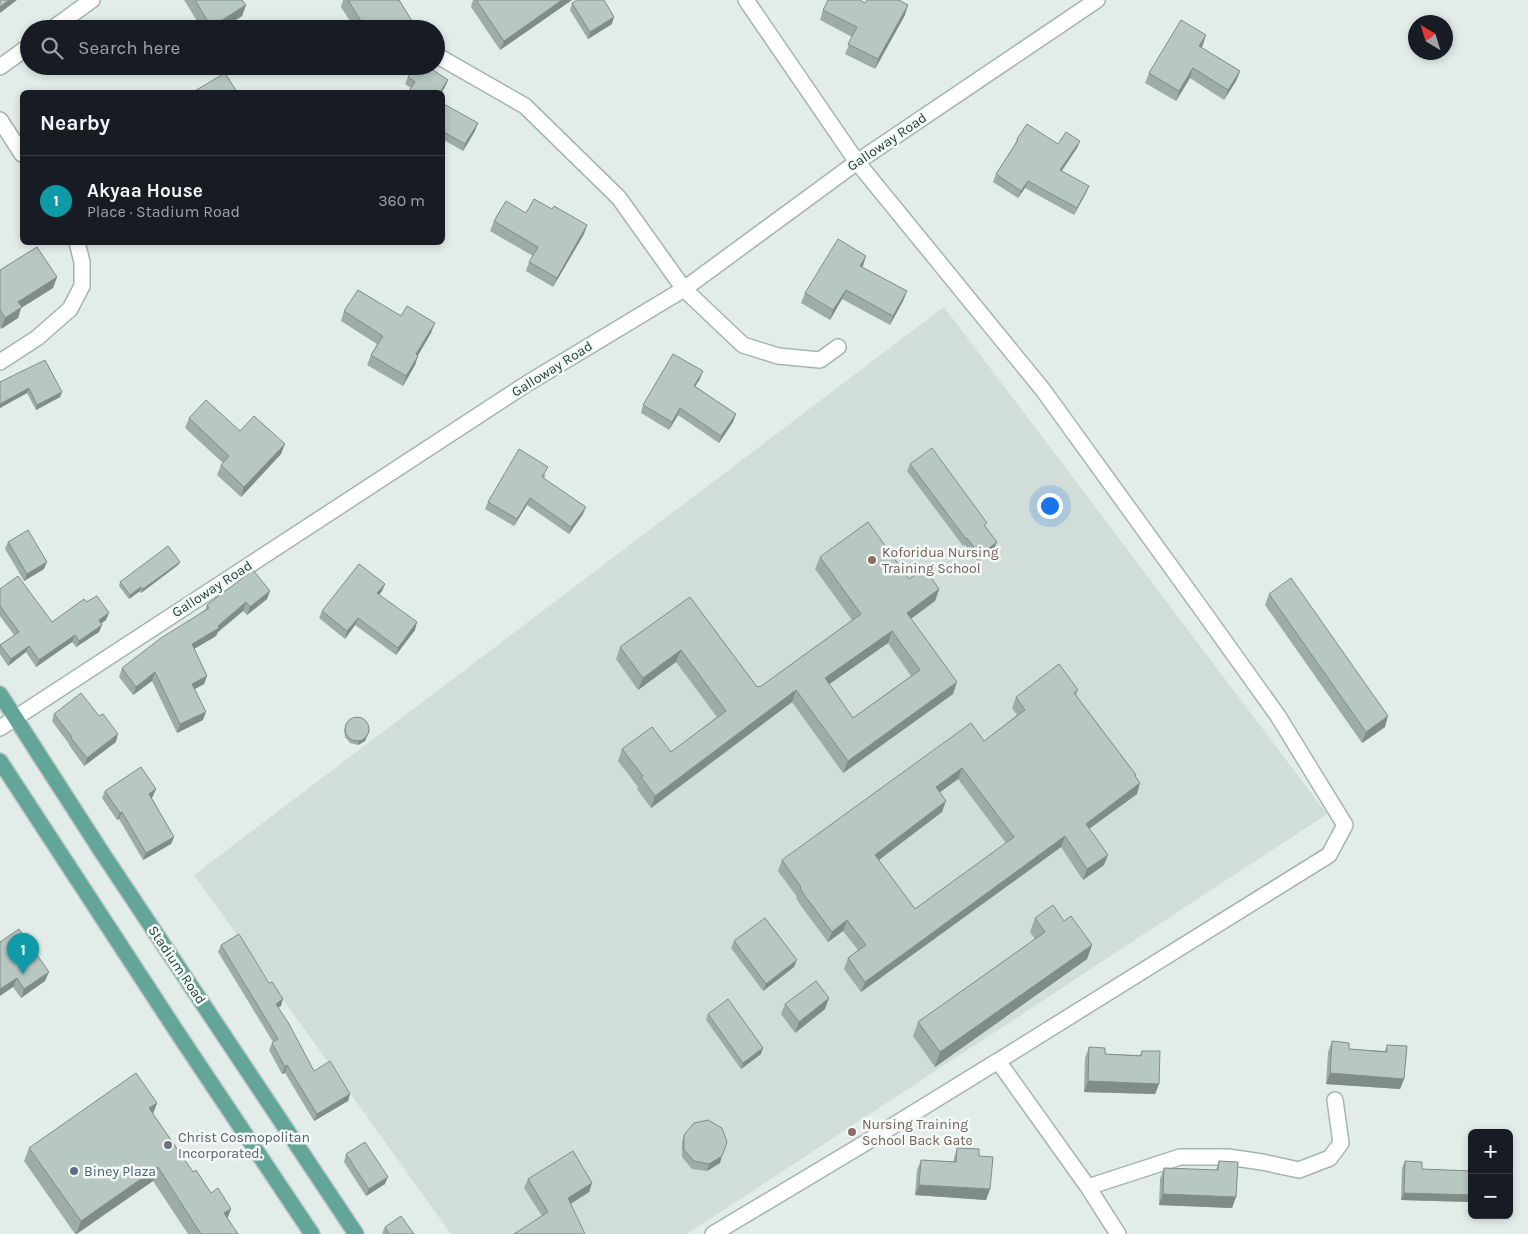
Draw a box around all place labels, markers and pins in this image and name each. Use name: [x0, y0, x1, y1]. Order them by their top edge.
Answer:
place label: Koforidua Nursing Training School: [882, 544, 999, 577]
marker: Koforidua Nursing Training School: [866, 554, 878, 566]
pin: 1: [7, 933, 39, 974]
place label: Nursing Training School Back Gate: [862, 1116, 973, 1149]
marker: Nursing Training School Back Gate: [846, 1126, 858, 1138]
place label: Christ Cosmopolitan Incorporated.: [178, 1129, 310, 1162]
marker: Christ Cosmopolitan Incorporated.: [162, 1139, 174, 1151]
place label: Biney Plaza: [84, 1163, 156, 1180]
marker: Biney Plaza: [68, 1165, 80, 1177]

